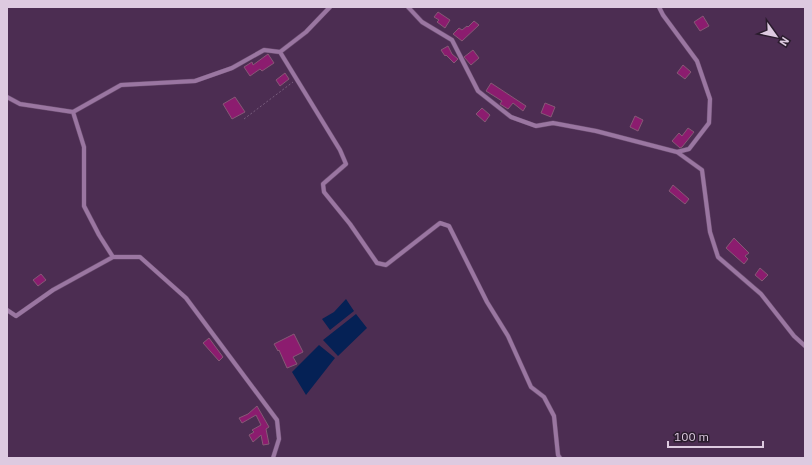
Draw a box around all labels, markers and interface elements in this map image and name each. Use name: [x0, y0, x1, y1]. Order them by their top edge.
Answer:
north arrow: [756, 16, 796, 56]
text: N: [776, 34, 792, 49]
scale bar: [668, 423, 763, 449]
text: 100 m: [674, 429, 709, 444]

